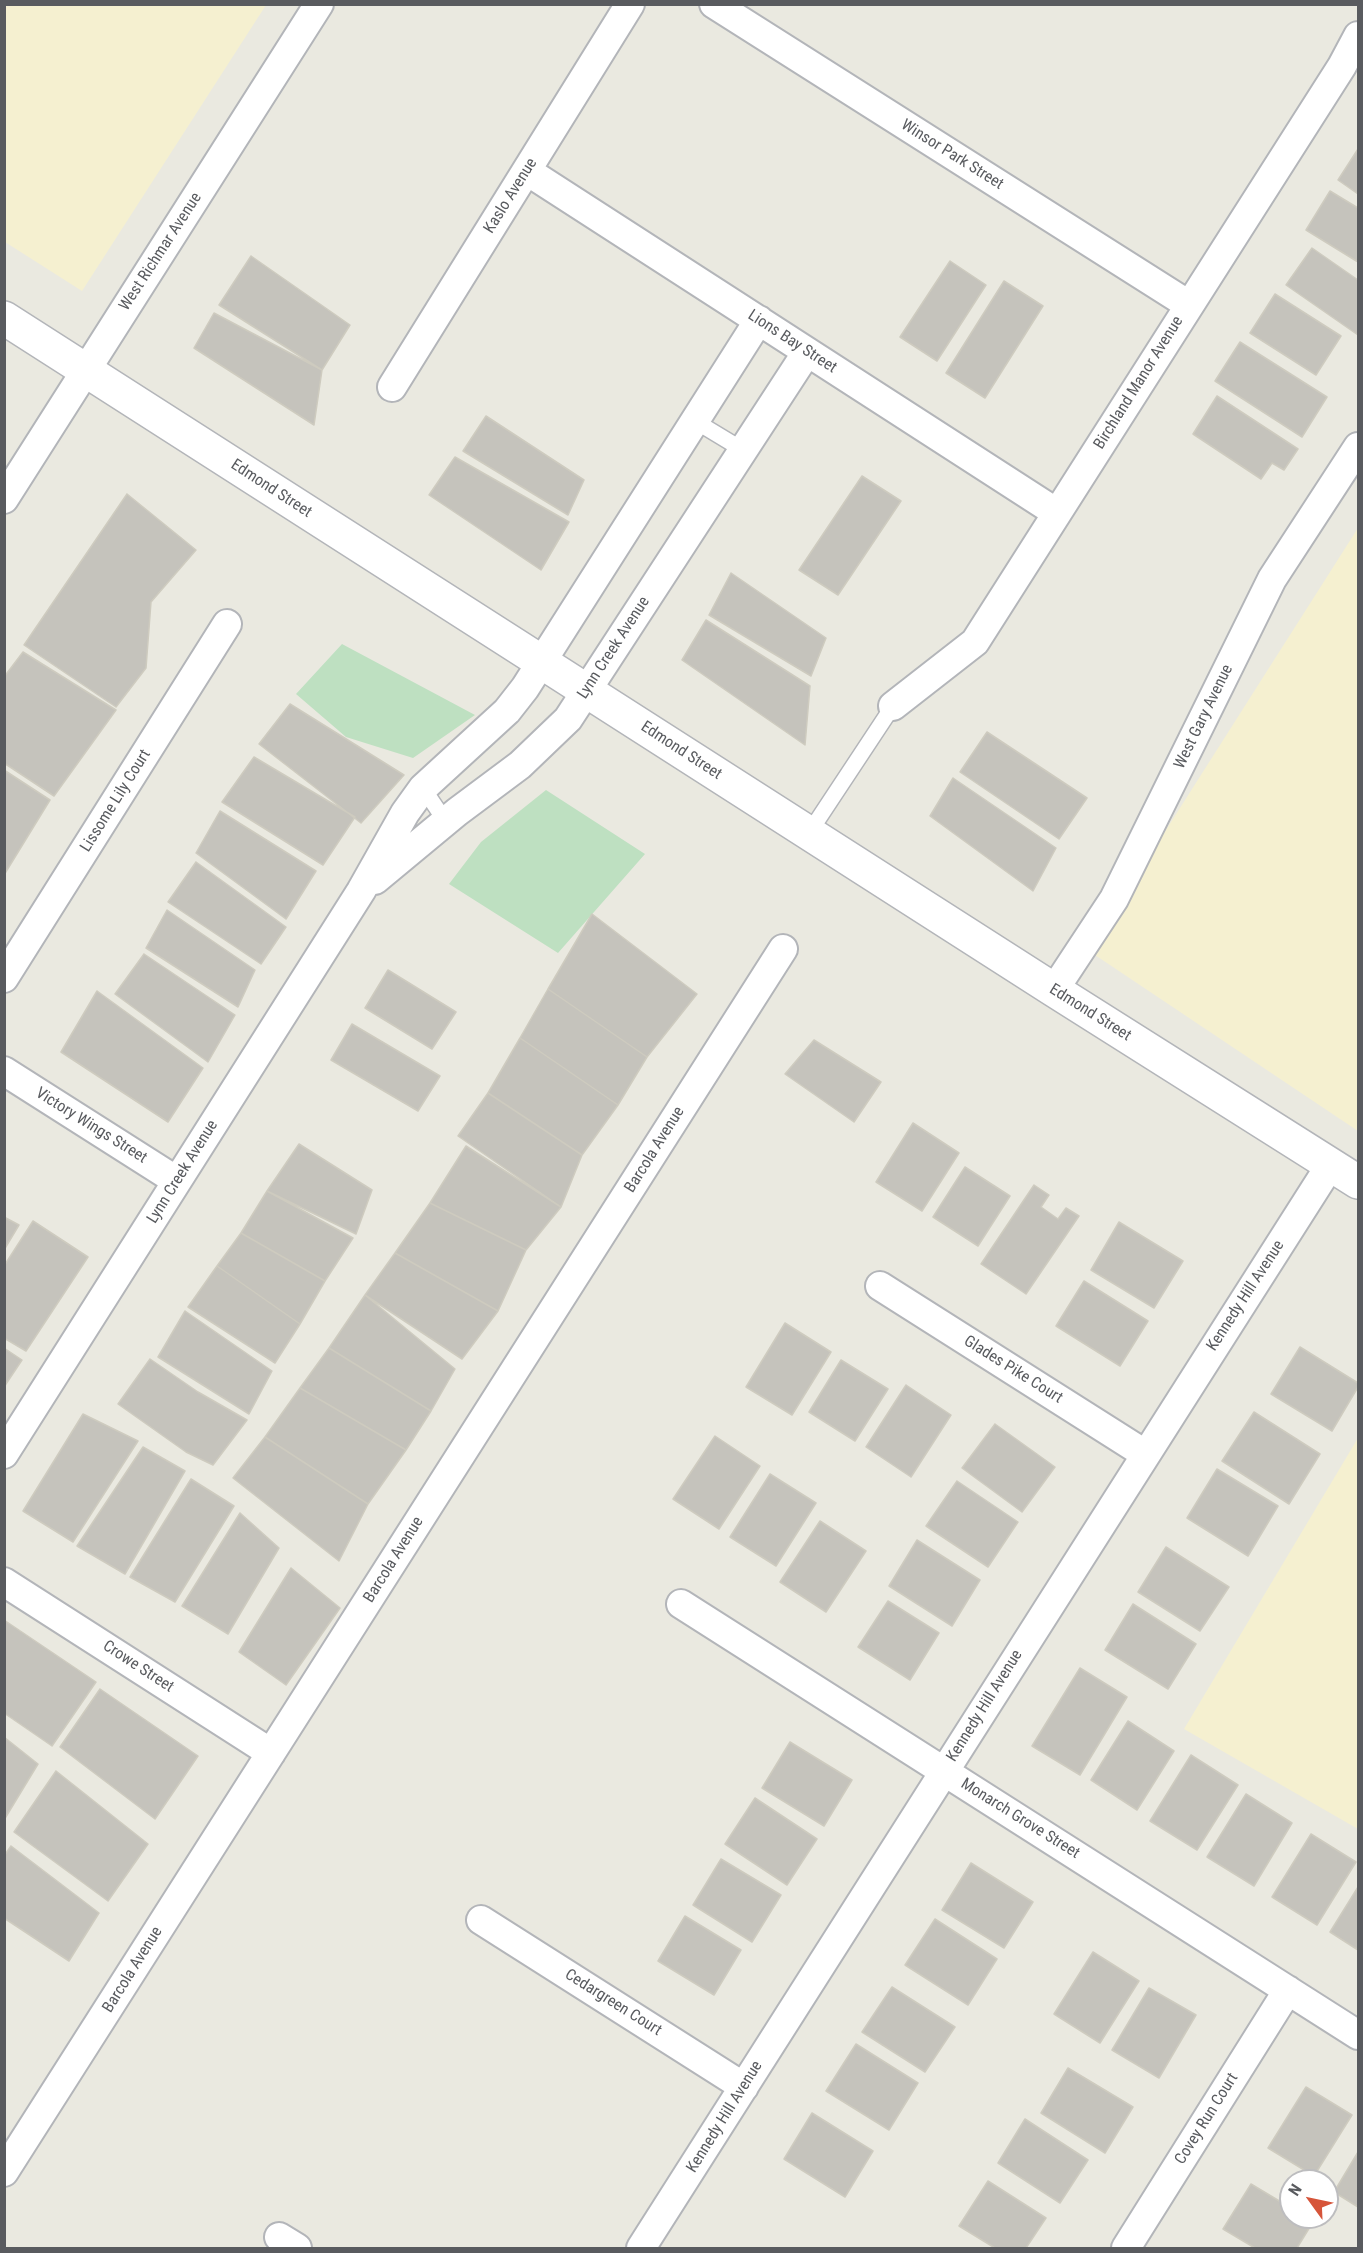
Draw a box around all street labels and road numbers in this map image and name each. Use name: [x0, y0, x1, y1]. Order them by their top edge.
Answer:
street label: Winsor Park Street: [897, 116, 1007, 194]
street label: Kaslo Avenue: [480, 155, 542, 237]
street label: West Richmar Avenue: [116, 189, 206, 315]
street label: Lions Bay Street: [744, 306, 840, 378]
street label: Birchland Manor Avenue: [1090, 313, 1188, 453]
street label: Edmond Street: [227, 456, 315, 522]
street label: Lynn Creek Avenue: [574, 593, 654, 703]
street label: West Gary Avenue: [1170, 662, 1238, 772]
street label: Edmond Street: [637, 718, 725, 784]
street label: Lissome Lily Court: [77, 746, 155, 856]
street label: Edmond Street: [1046, 980, 1134, 1046]
street label: Victory Wings Street: [32, 1084, 150, 1168]
street label: Barcola Avenue: [621, 1104, 689, 1196]
street label: Lynn Creek Avenue: [144, 1117, 222, 1227]
street label: Kennedy Hill Avenue: [1203, 1237, 1289, 1355]
street label: Glades Pike Court: [960, 1332, 1066, 1408]
street label: Barcola Avenue: [360, 1514, 428, 1606]
street label: Crowe Street: [99, 1637, 177, 1697]
street label: Kennedy Hill Avenue: [943, 1647, 1027, 1765]
street label: Monarch Grove Street: [957, 1775, 1083, 1863]
street label: Barcola Avenue: [99, 1924, 167, 2016]
street label: Cedargreen Court: [561, 1966, 665, 2040]
street label: Kennedy Hill Avenue: [683, 2058, 767, 2176]
street label: Covey Run Court: [1171, 2070, 1243, 2168]

